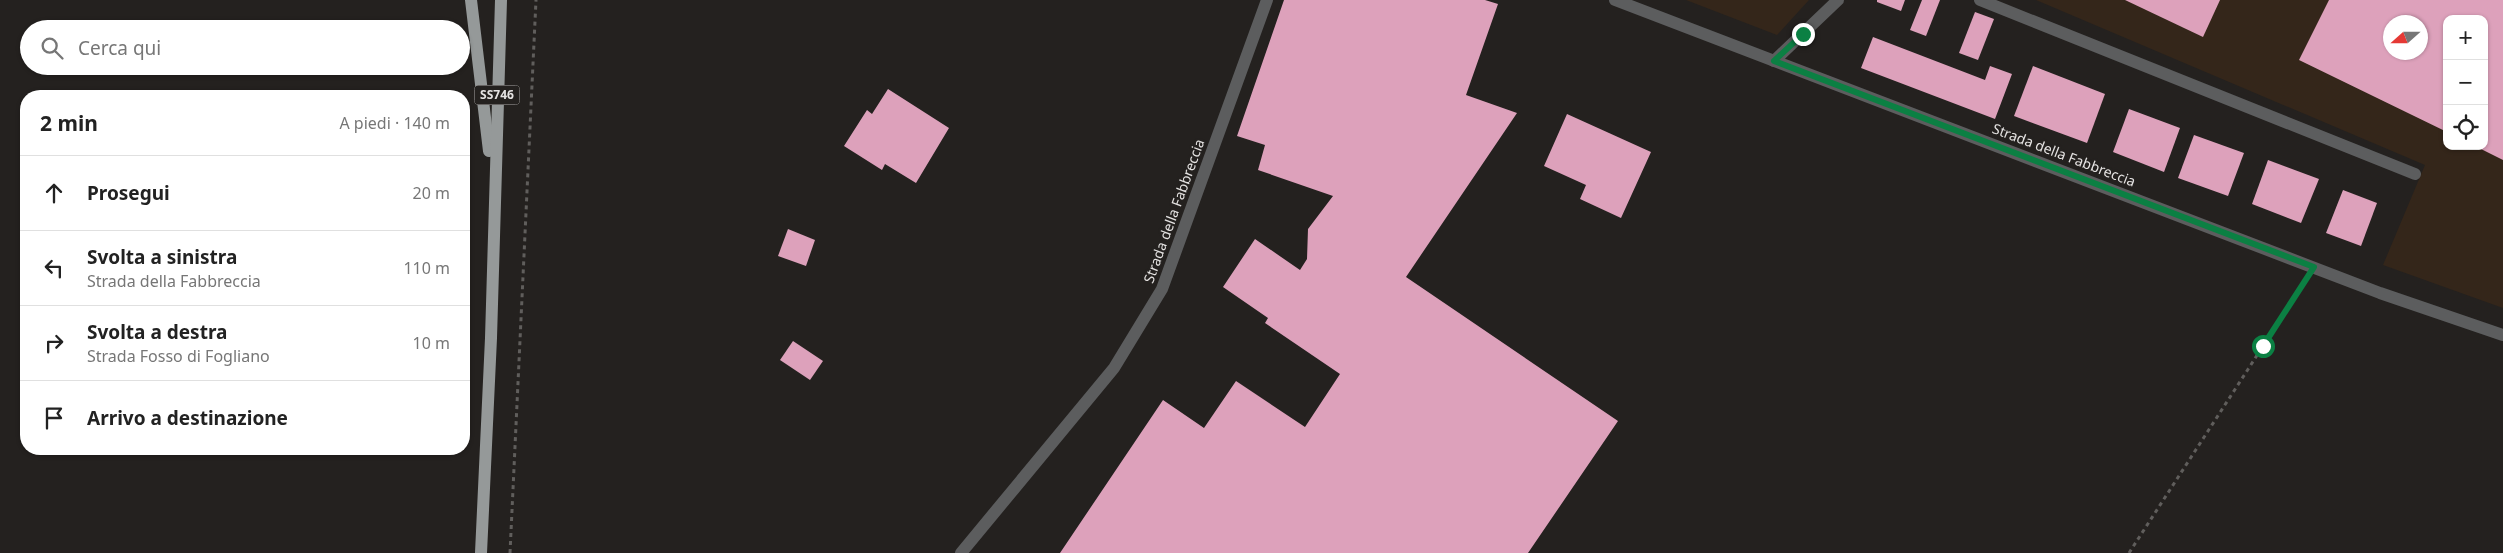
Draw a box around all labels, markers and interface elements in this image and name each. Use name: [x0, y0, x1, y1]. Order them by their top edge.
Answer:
north arrow: [2383, 15, 2428, 60]
map controls: [2443, 15, 2488, 150]
button: +: [2443, 15, 2488, 60]
search box: [20, 20, 470, 75]
route end: [1792, 23, 1815, 46]
icon: search: [38, 34, 66, 62]
text: Cerca qui: [78, 35, 161, 61]
button: −: [2443, 60, 2488, 105]
road number: SS746: [474, 86, 520, 104]
button: locate: [2443, 105, 2488, 150]
text: 2 min: [40, 109, 98, 137]
text: A piedi · 140 m: [339, 112, 450, 134]
street label: Strada della Fabbreccia: [1990, 118, 2139, 191]
street label: Strada della Fabbreccia: [1139, 136, 1208, 286]
icon: ahead: [40, 179, 68, 207]
text: Prosegui: [87, 180, 170, 206]
text: 20 m: [413, 182, 450, 204]
text: Svolta a sinistra: [87, 244, 237, 270]
icon: left: [40, 254, 68, 282]
text: 110 m: [403, 257, 450, 279]
text: Strada della Fabbreccia: [87, 270, 261, 292]
text: Svolta a destra: [87, 319, 227, 345]
icon: right: [40, 329, 68, 357]
text: 10 m: [413, 332, 450, 354]
route start: [2252, 335, 2275, 358]
text: Strada Fosso di Fogliano: [87, 345, 270, 367]
icon: arrive: [40, 404, 68, 432]
text: Arrivo a destinazione: [87, 405, 288, 431]

